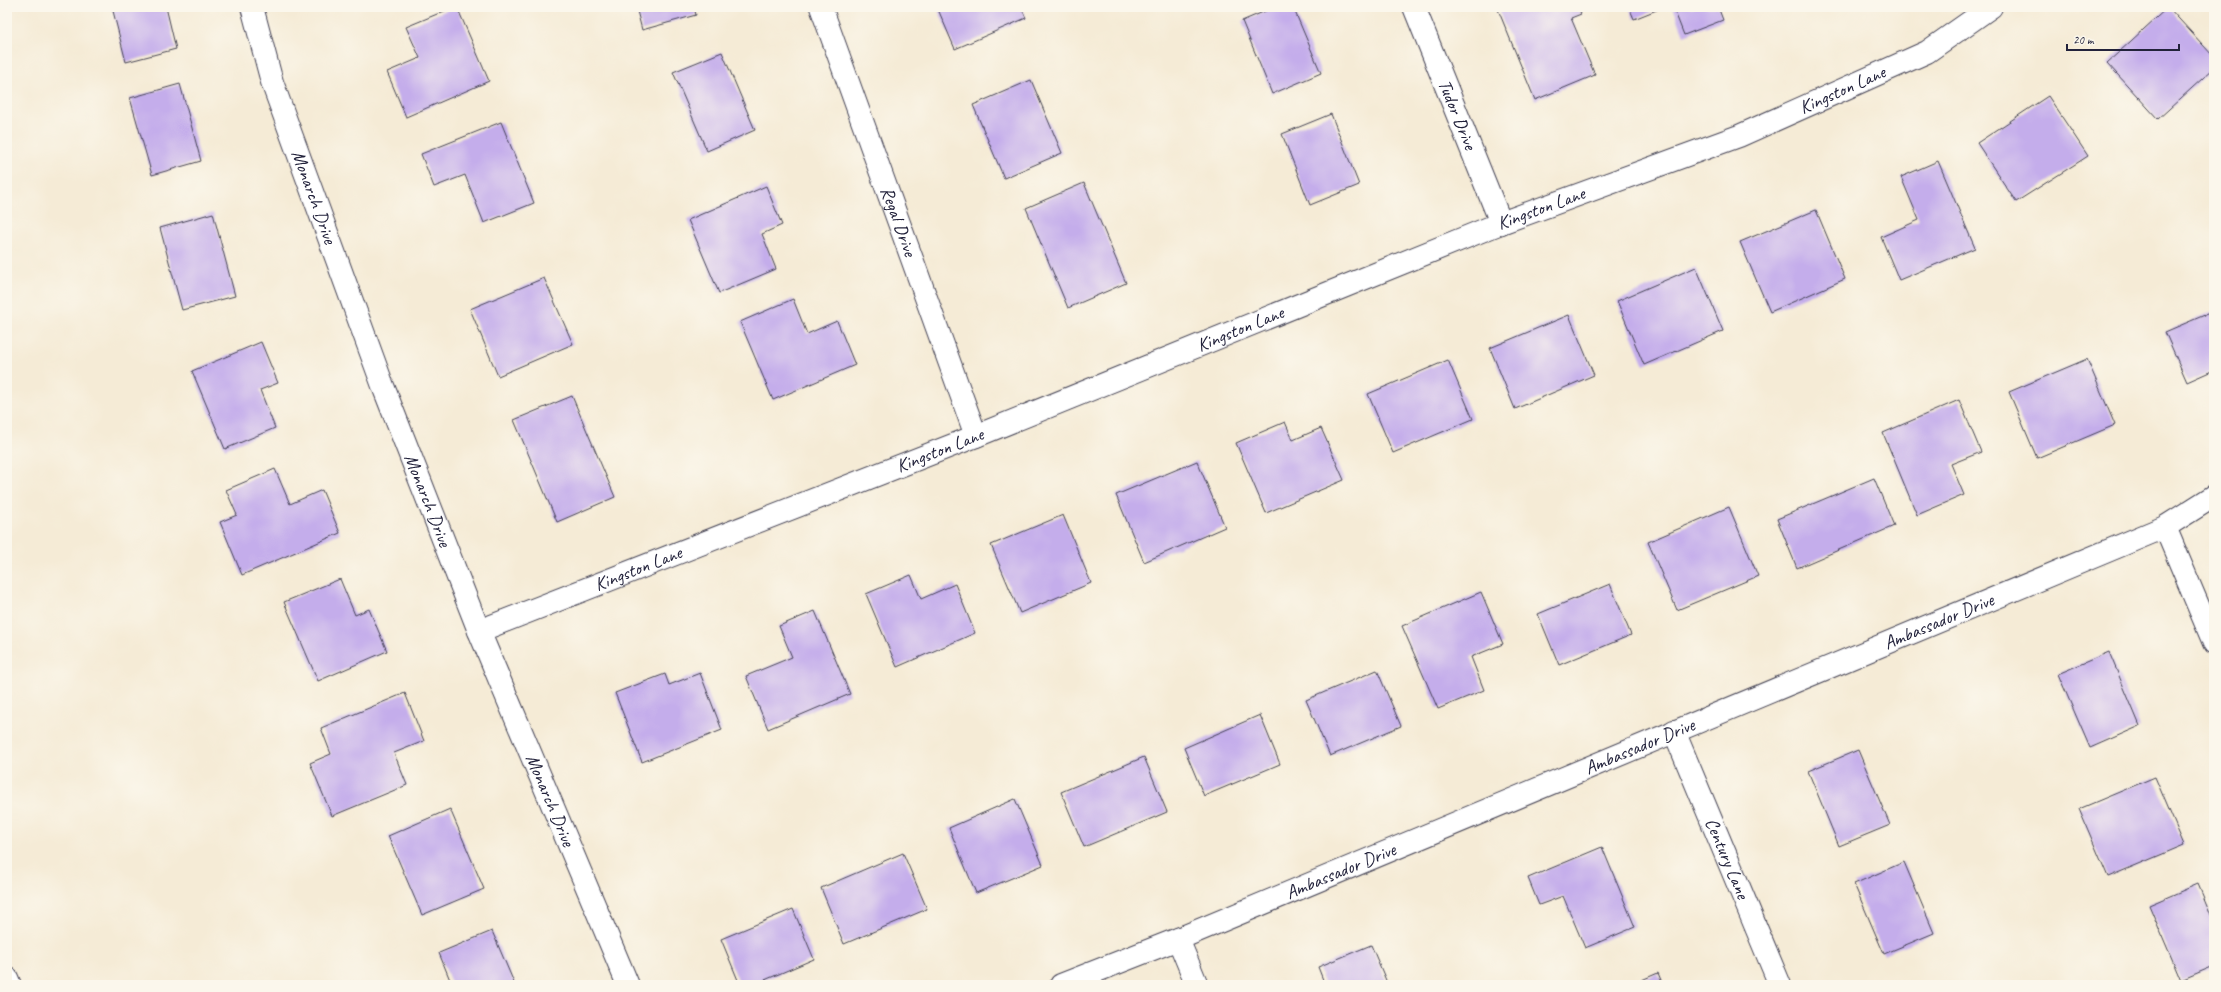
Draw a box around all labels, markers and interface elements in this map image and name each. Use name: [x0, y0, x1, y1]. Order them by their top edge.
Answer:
scale bar: [2067, 26, 2179, 52]
text: 20 m: [2073, 32, 2095, 48]
street label: Kingston Lane: [1795, 59, 1891, 120]
street label: Tudor Drive: [1432, 76, 1483, 155]
street label: Monarch Drive: [286, 147, 343, 249]
street label: Kingston Lane: [1494, 181, 1590, 235]
street label: Regal Drive: [875, 183, 923, 261]
street label: Kingston Lane: [1193, 300, 1289, 357]
street label: Kingston Lane: [893, 422, 989, 478]
street label: Monarch Drive: [399, 450, 457, 552]
street label: Kingston Lane: [591, 540, 687, 596]
street label: Ambassador Drive: [1880, 587, 1999, 655]
street label: Ambassador Drive: [1581, 712, 1700, 780]
street label: Monarch Drive: [520, 750, 581, 852]
street label: Century Lane: [1700, 814, 1755, 904]
street label: Ambassador Drive: [1282, 837, 1401, 905]

